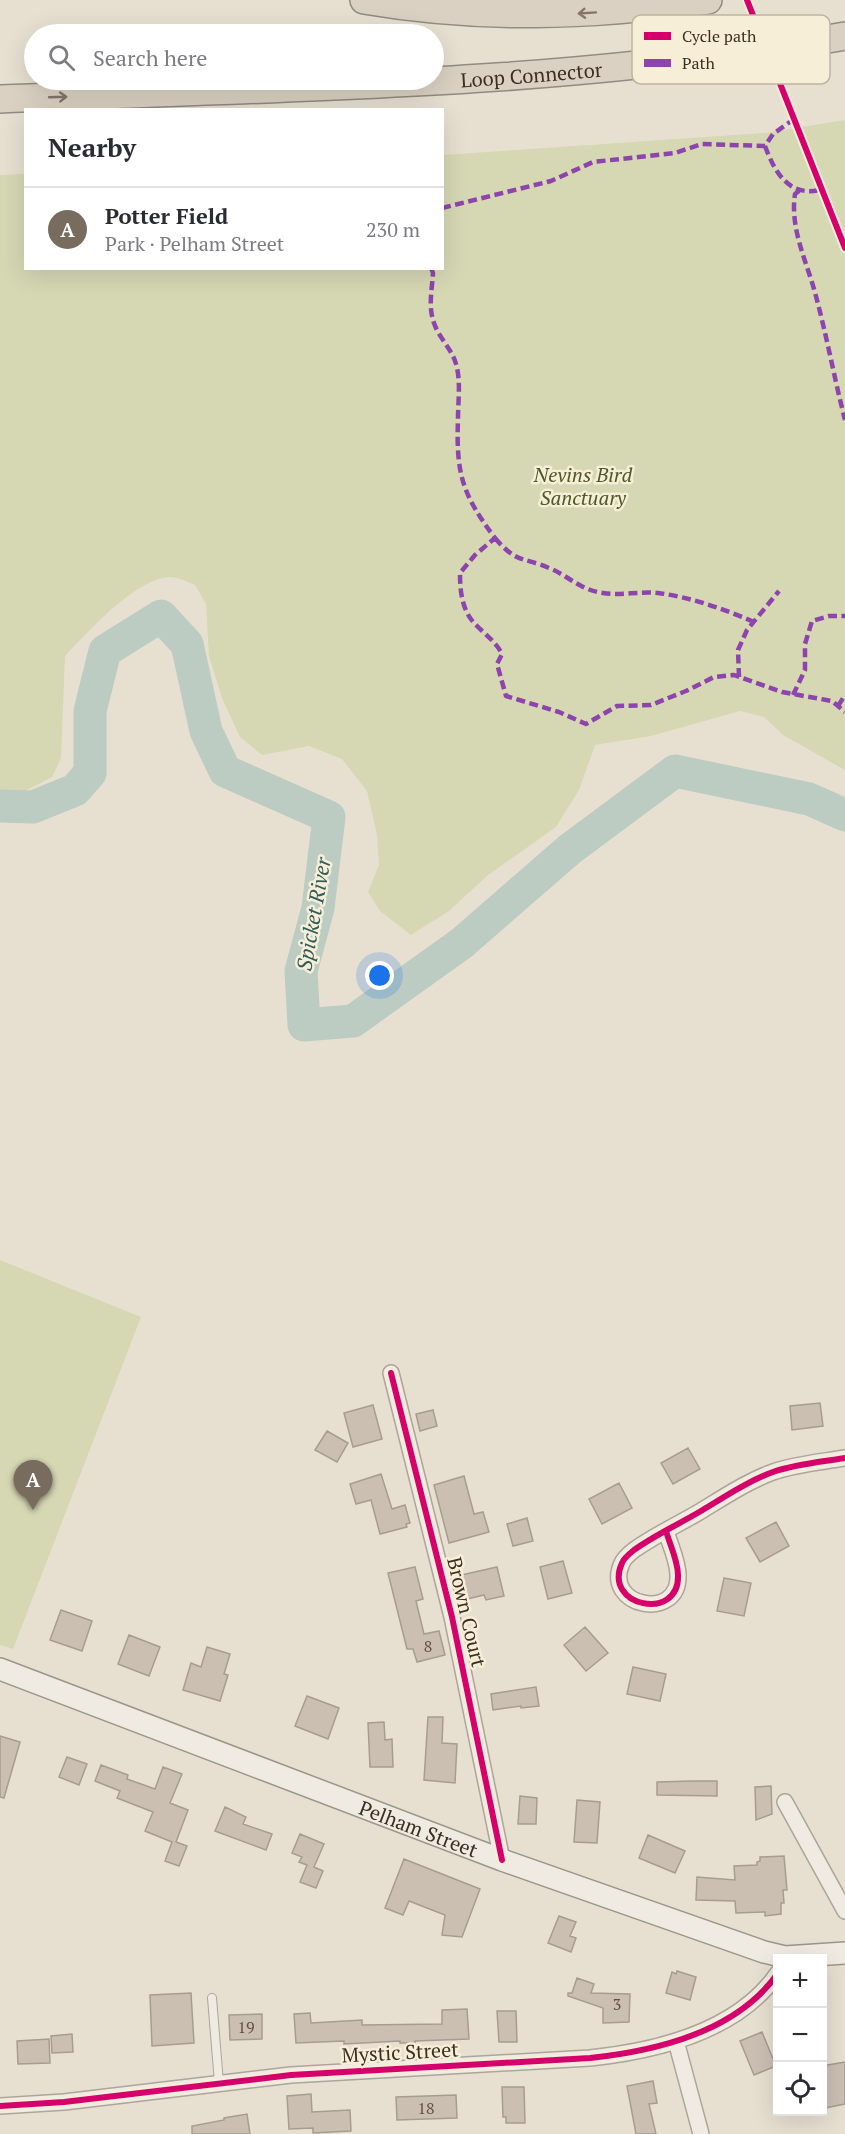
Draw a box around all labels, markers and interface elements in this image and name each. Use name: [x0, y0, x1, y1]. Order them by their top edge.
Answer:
one-way arrow: [577, 7, 597, 18]
legend: [632, 15, 830, 84]
search box: [24, 24, 444, 90]
text: Cycle path: [682, 25, 757, 47]
icon: search: [45, 41, 78, 74]
text: Search here: [93, 43, 207, 72]
text: Path: [682, 52, 716, 74]
street label: Loop Connector: [460, 55, 604, 93]
one-way arrow: [48, 91, 68, 102]
text: Nearby: [48, 130, 136, 164]
text: Potter Field: [105, 201, 228, 230]
text: A: [60, 216, 75, 243]
text: 230 m: [366, 216, 420, 243]
text: Park · Pelham Street: [105, 230, 284, 257]
park label: Nevins Bird Sanctuary: [533, 461, 632, 511]
water label: Spicket River: [289, 854, 337, 973]
your location: [365, 961, 394, 990]
pin: A: [14, 1460, 52, 1510]
street label: Brown Court: [441, 1554, 493, 1670]
house number: 8: [424, 1635, 432, 1657]
street label: Pelham Street: [356, 1794, 482, 1863]
map controls: [773, 1954, 827, 2116]
button: +: [773, 1954, 827, 2008]
house number: 3: [613, 1993, 621, 2015]
button: −: [773, 2008, 827, 2062]
house number: 19: [237, 2016, 255, 2038]
street label: Mystic Street: [341, 2035, 460, 2069]
button: locate: [773, 2062, 827, 2116]
house number: 18: [417, 2097, 435, 2119]

